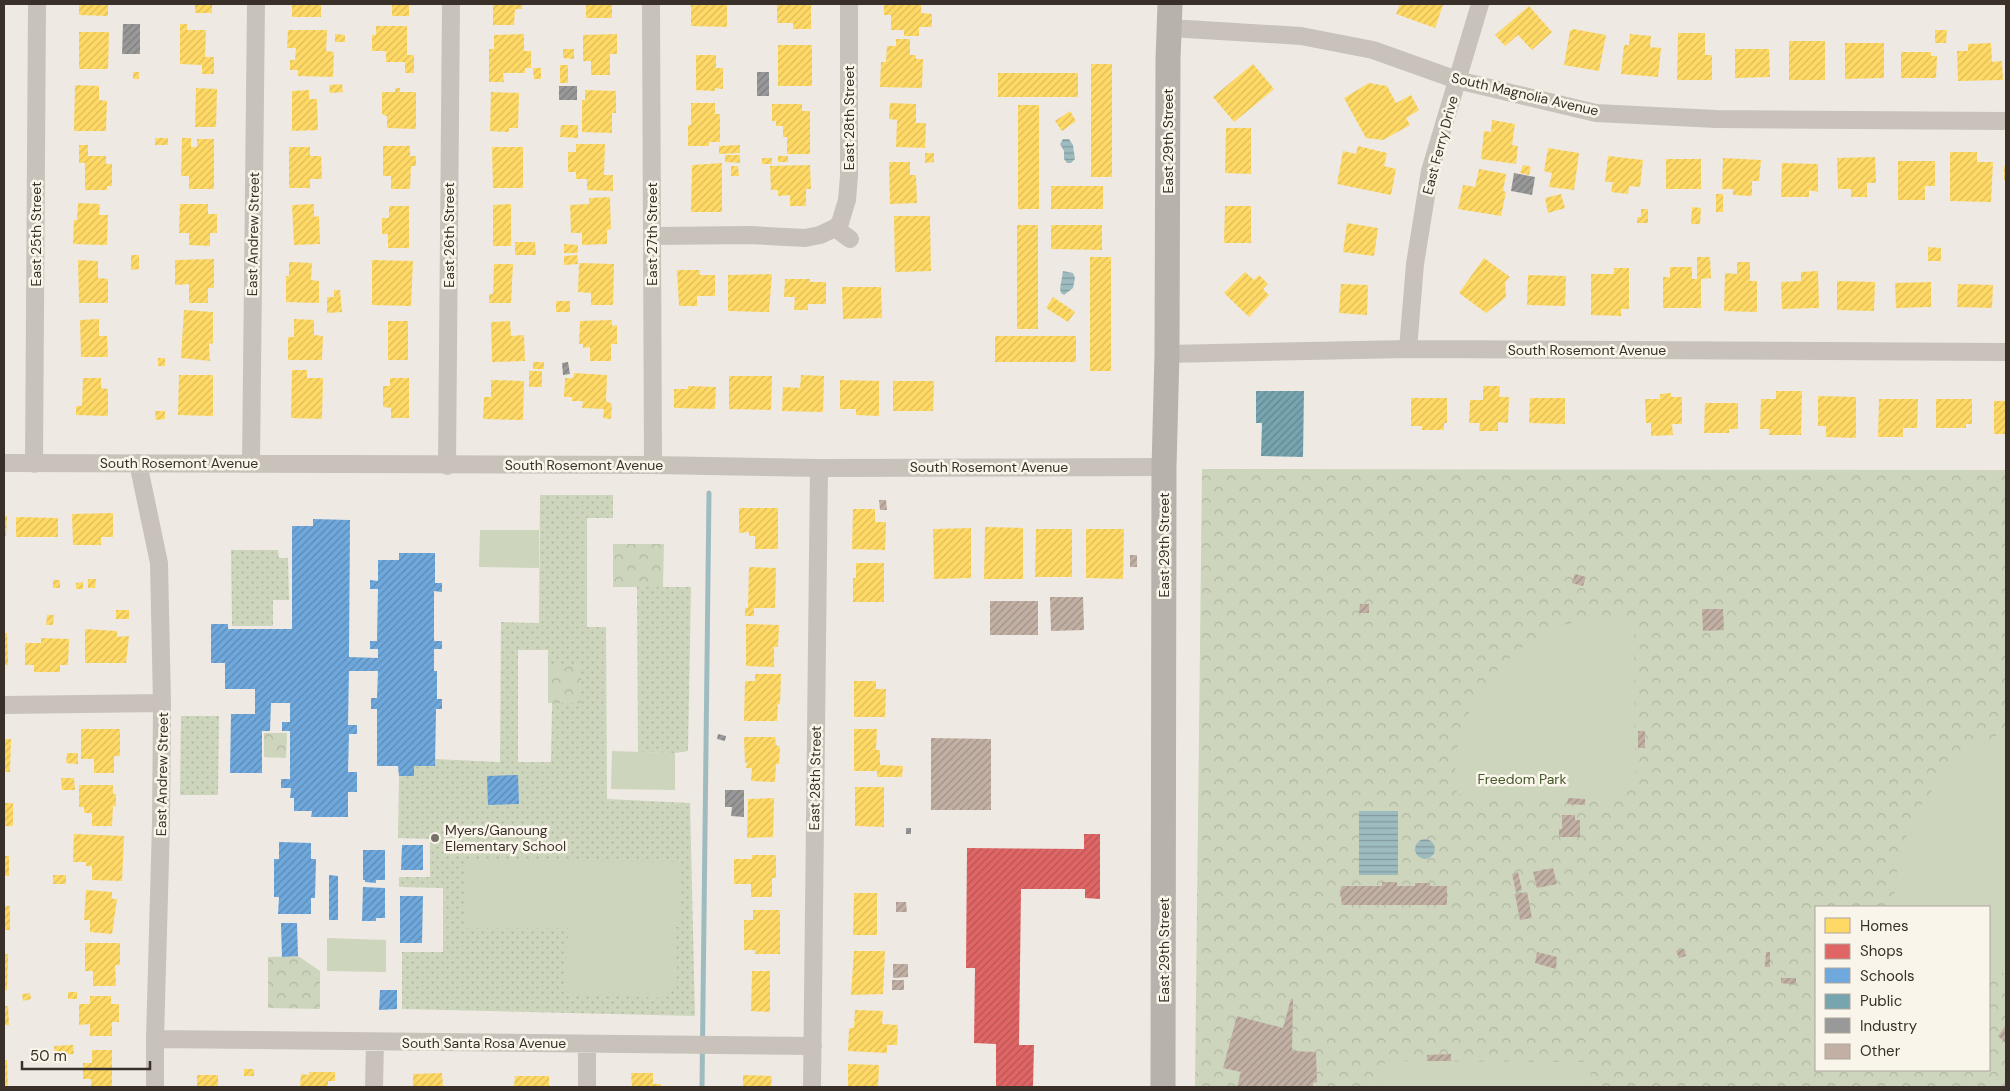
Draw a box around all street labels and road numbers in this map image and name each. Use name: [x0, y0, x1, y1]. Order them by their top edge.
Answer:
street label: East 28th Street: [840, 66, 858, 170]
street label: South Magnolia Avenue: [1450, 68, 1600, 120]
street label: East 29th Street: [1159, 88, 1177, 194]
street label: East Ferry Drive: [1418, 94, 1462, 196]
street label: East Andrew Street: [243, 172, 263, 296]
street label: East 25th Street: [27, 182, 45, 287]
street label: East 26th Street: [440, 182, 458, 288]
street label: East 27th Street: [643, 182, 661, 286]
street label: South Rosemont Avenue: [1508, 341, 1666, 359]
street label: South Rosemont Avenue: [100, 454, 258, 472]
street label: South Rosemont Avenue: [505, 456, 663, 474]
street label: South Rosemont Avenue: [910, 458, 1068, 476]
street label: East 29th Street: [1155, 492, 1173, 598]
street label: East Andrew Street: [152, 712, 172, 836]
street label: East 28th Street: [805, 725, 825, 831]
street label: East 29th Street: [1155, 897, 1173, 1003]
street label: South Santa Rosa Avenue: [402, 1034, 566, 1052]

